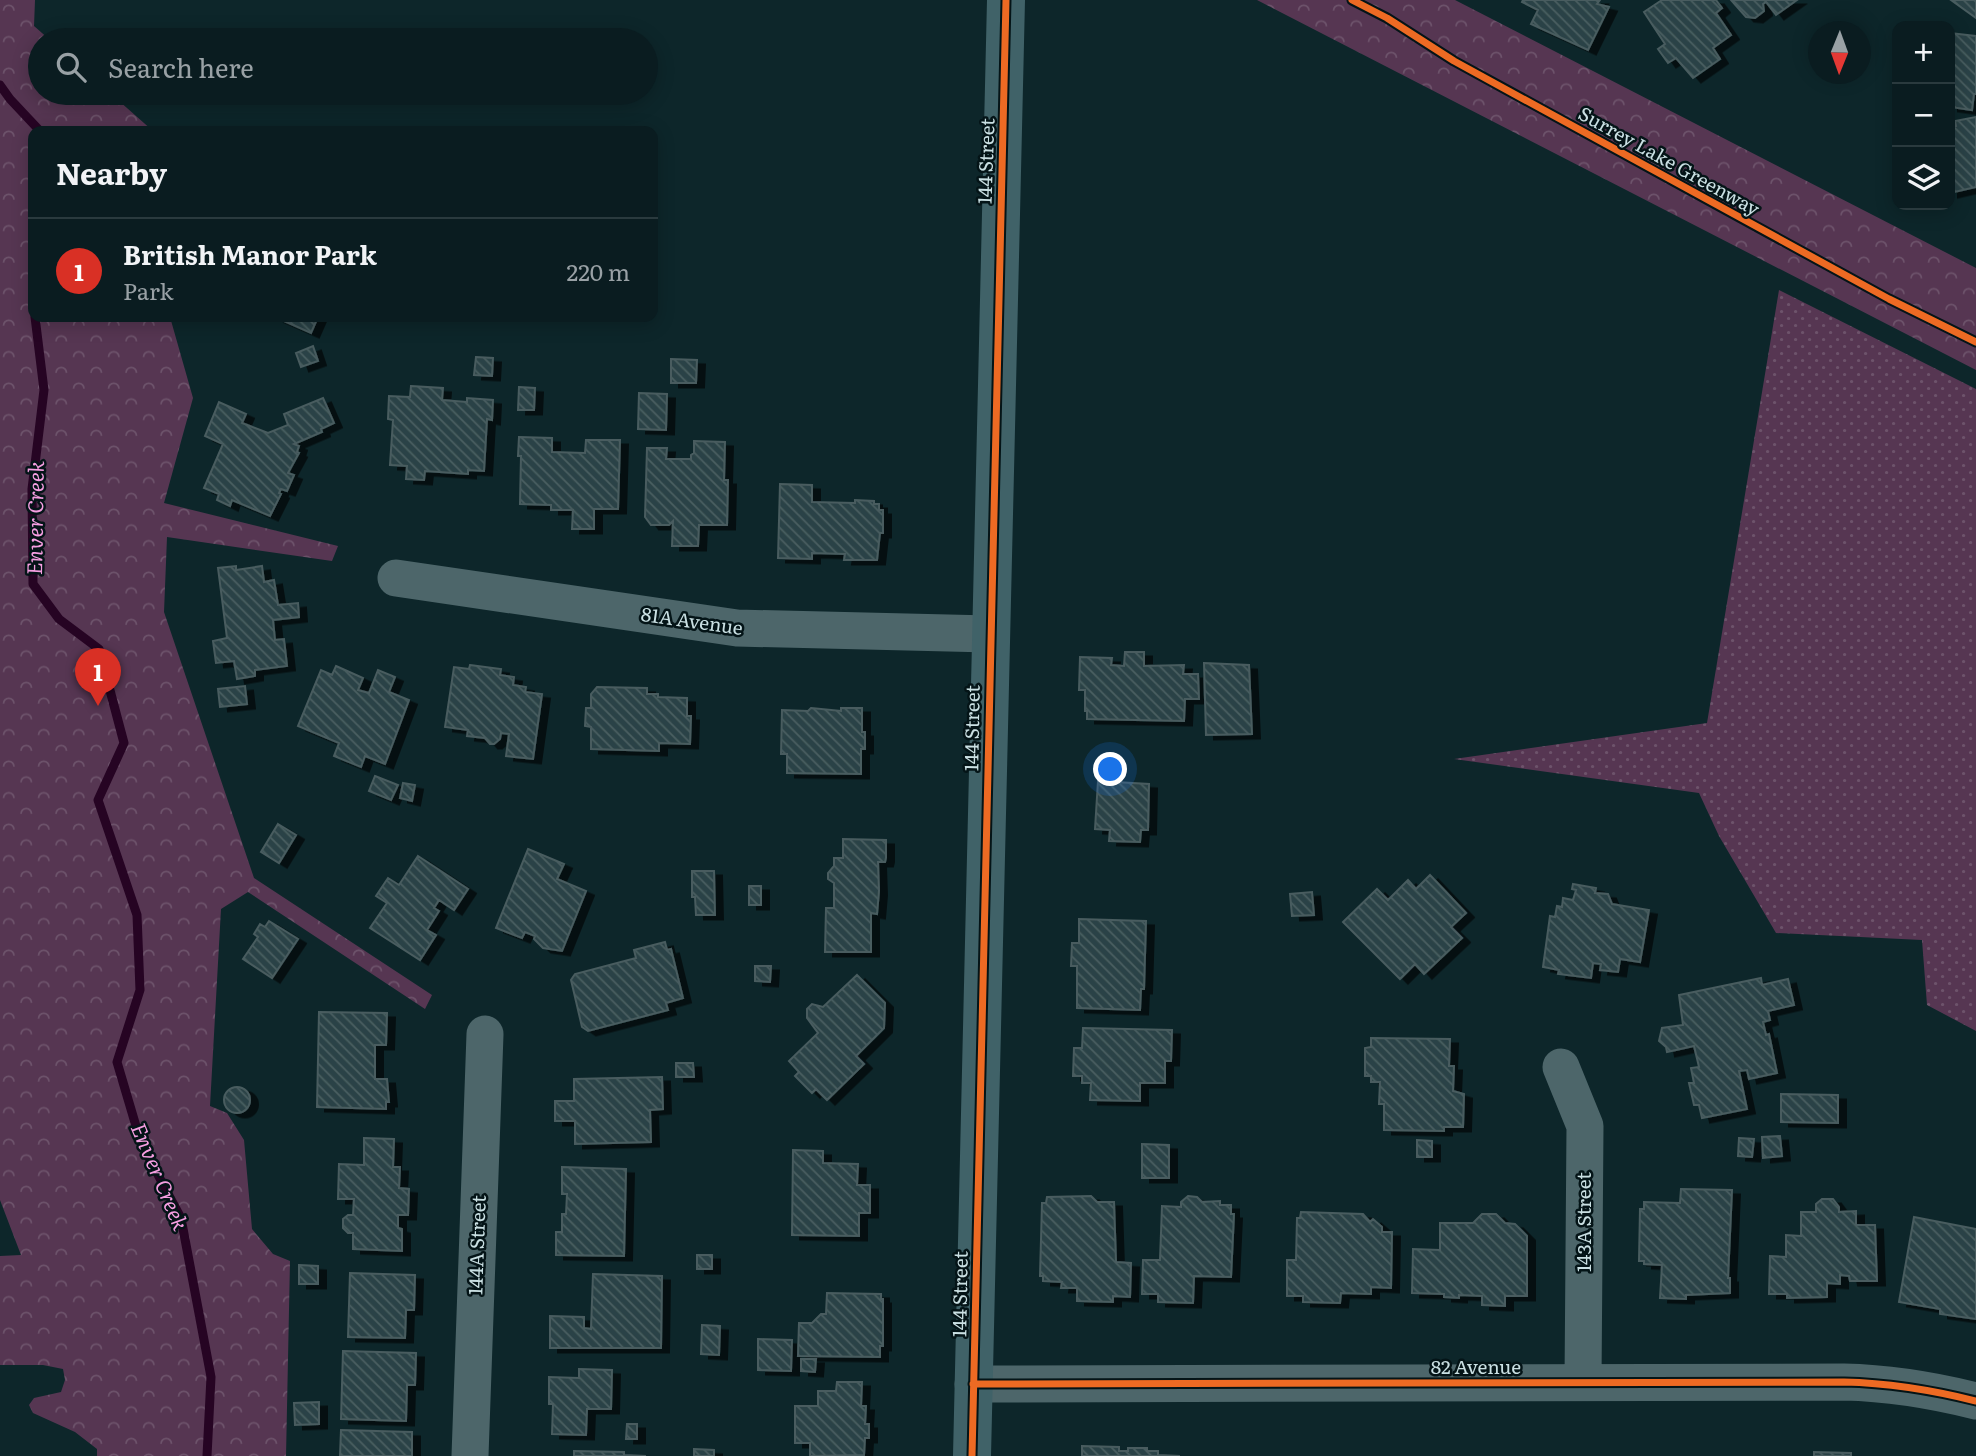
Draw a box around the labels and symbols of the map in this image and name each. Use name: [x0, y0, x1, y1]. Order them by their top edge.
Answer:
north arrow: [1808, 21, 1871, 84]
street label: Surrey Lake Greenway: [1574, 99, 1765, 222]
street label: 144 Street: [970, 117, 1001, 204]
water label: Enver Creek: [17, 460, 50, 575]
street label: 81A Avenue: [639, 599, 745, 641]
pin: 1: [75, 648, 121, 706]
street label: 144 Street: [956, 684, 986, 771]
your location: [1093, 752, 1127, 786]
water label: Enver Creek: [125, 1117, 198, 1235]
street label: 143A Street: [1569, 1172, 1597, 1272]
street label: 144A Street: [460, 1194, 492, 1295]
street label: 144 Street: [944, 1250, 974, 1337]
street label: 82 Avenue: [1431, 1352, 1521, 1380]

